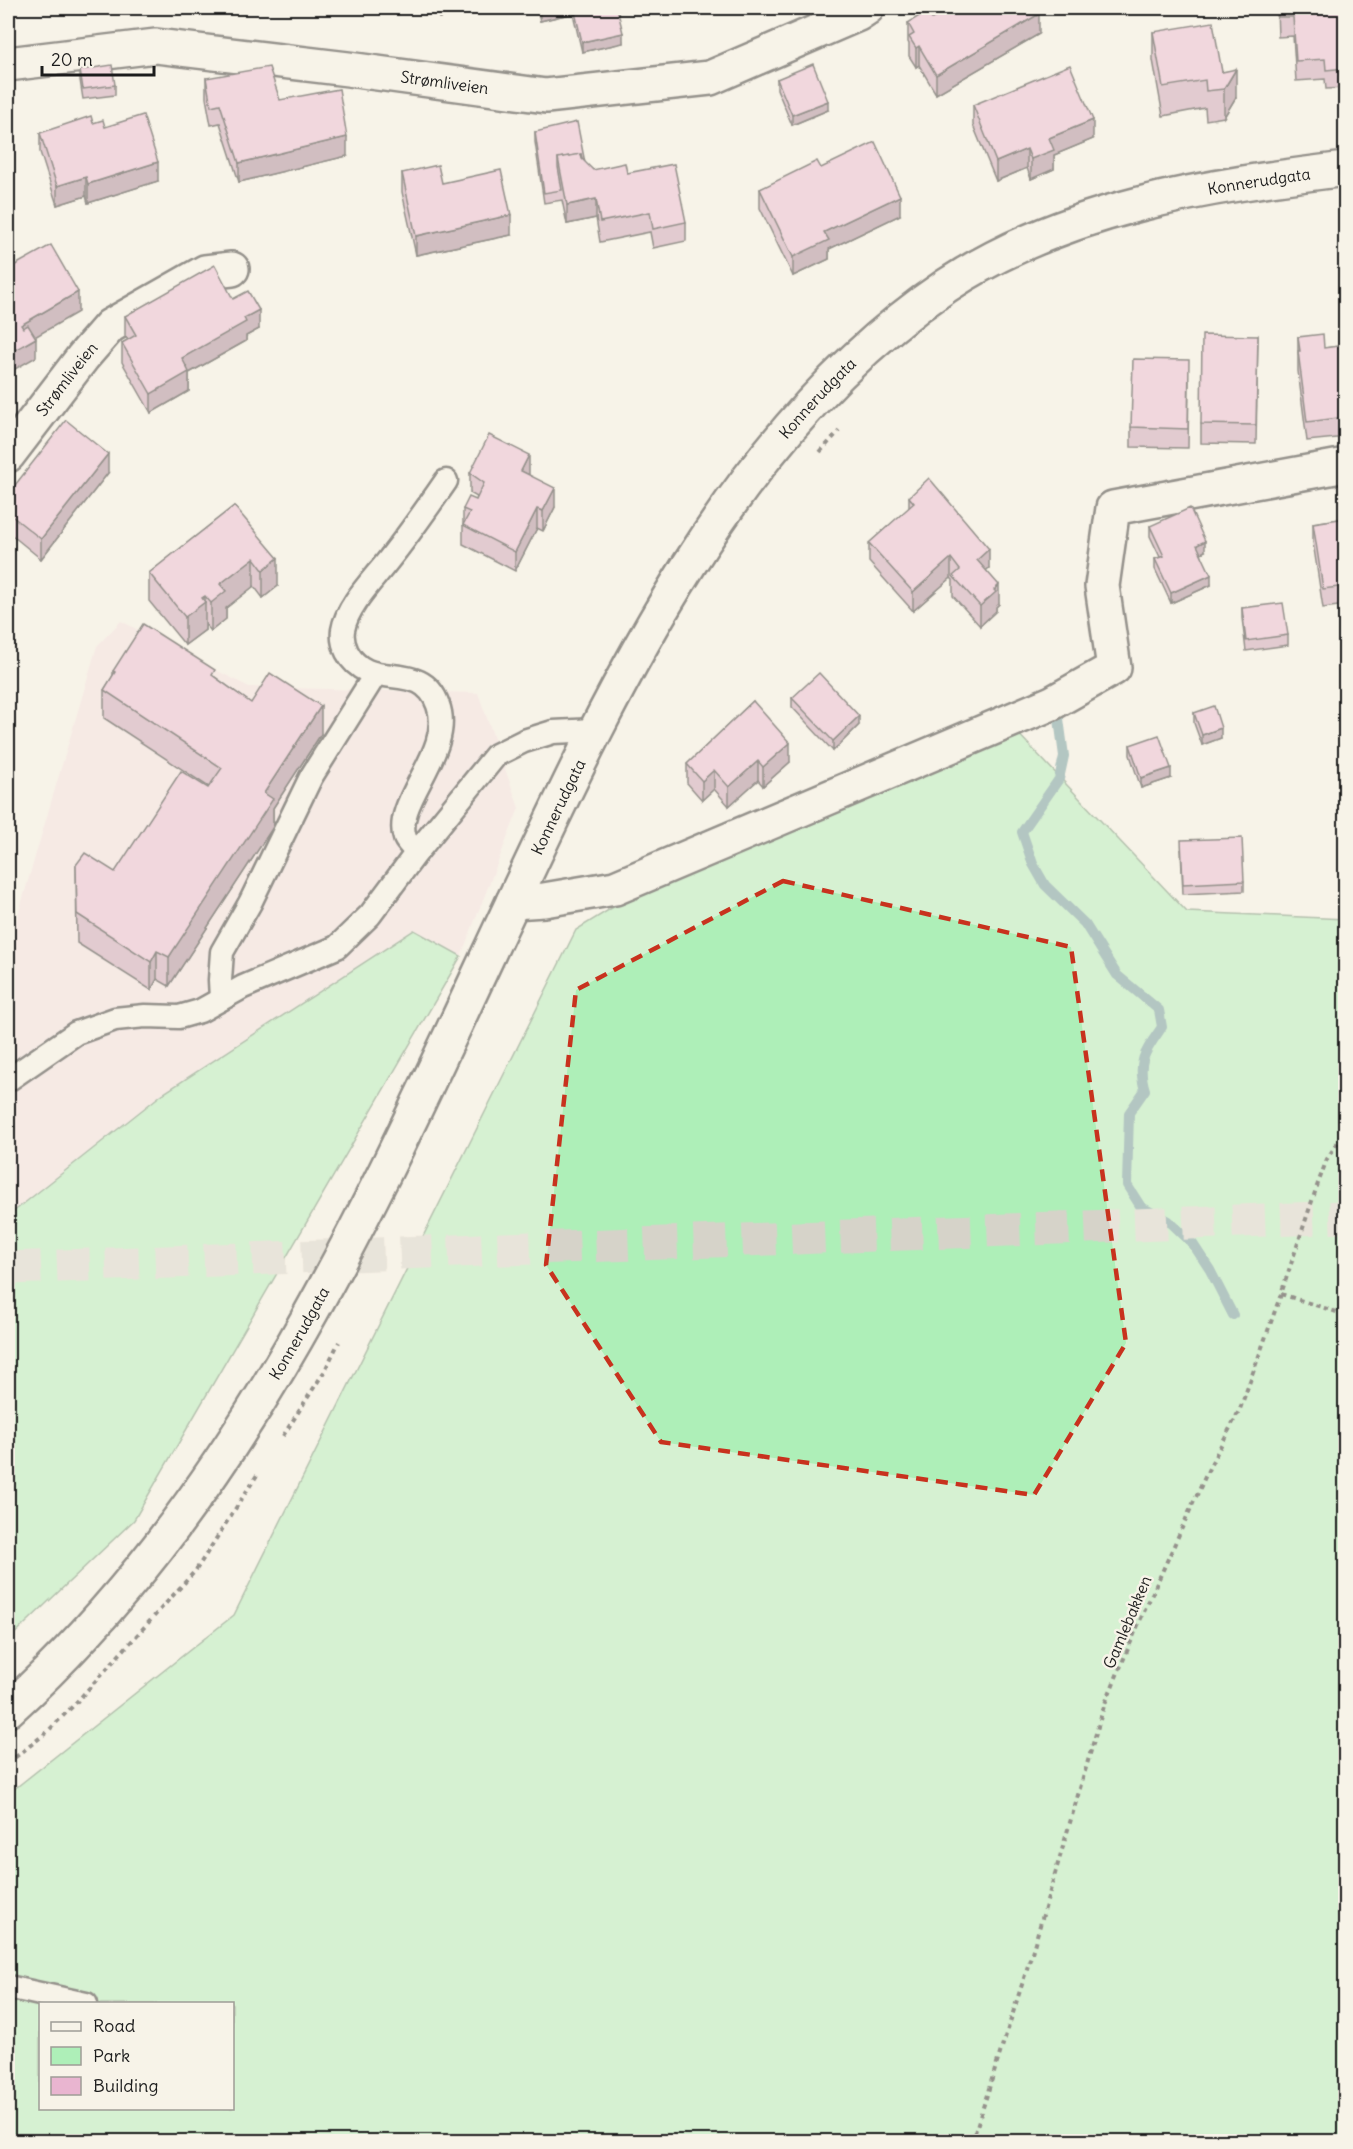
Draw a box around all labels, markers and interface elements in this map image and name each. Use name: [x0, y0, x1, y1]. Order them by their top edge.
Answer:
scale bar: [42, 39, 154, 77]
text: 20 m: [51, 48, 93, 71]
street label: Strømliveien: [399, 66, 490, 98]
street label: Konnerudgata: [1206, 164, 1312, 199]
street label: Strømliveien: [32, 338, 102, 420]
street label: Konnerudgata: [774, 353, 860, 443]
street label: Konnerudgata: [527, 756, 590, 858]
street label: Konnerudgata: [264, 1283, 333, 1383]
street label: Gamlebakken: [1098, 1573, 1156, 1671]
legend: [39, 2002, 234, 2110]
text: Road: [93, 2014, 136, 2037]
text: Park: [93, 2044, 130, 2067]
text: Building: [93, 2074, 158, 2097]

